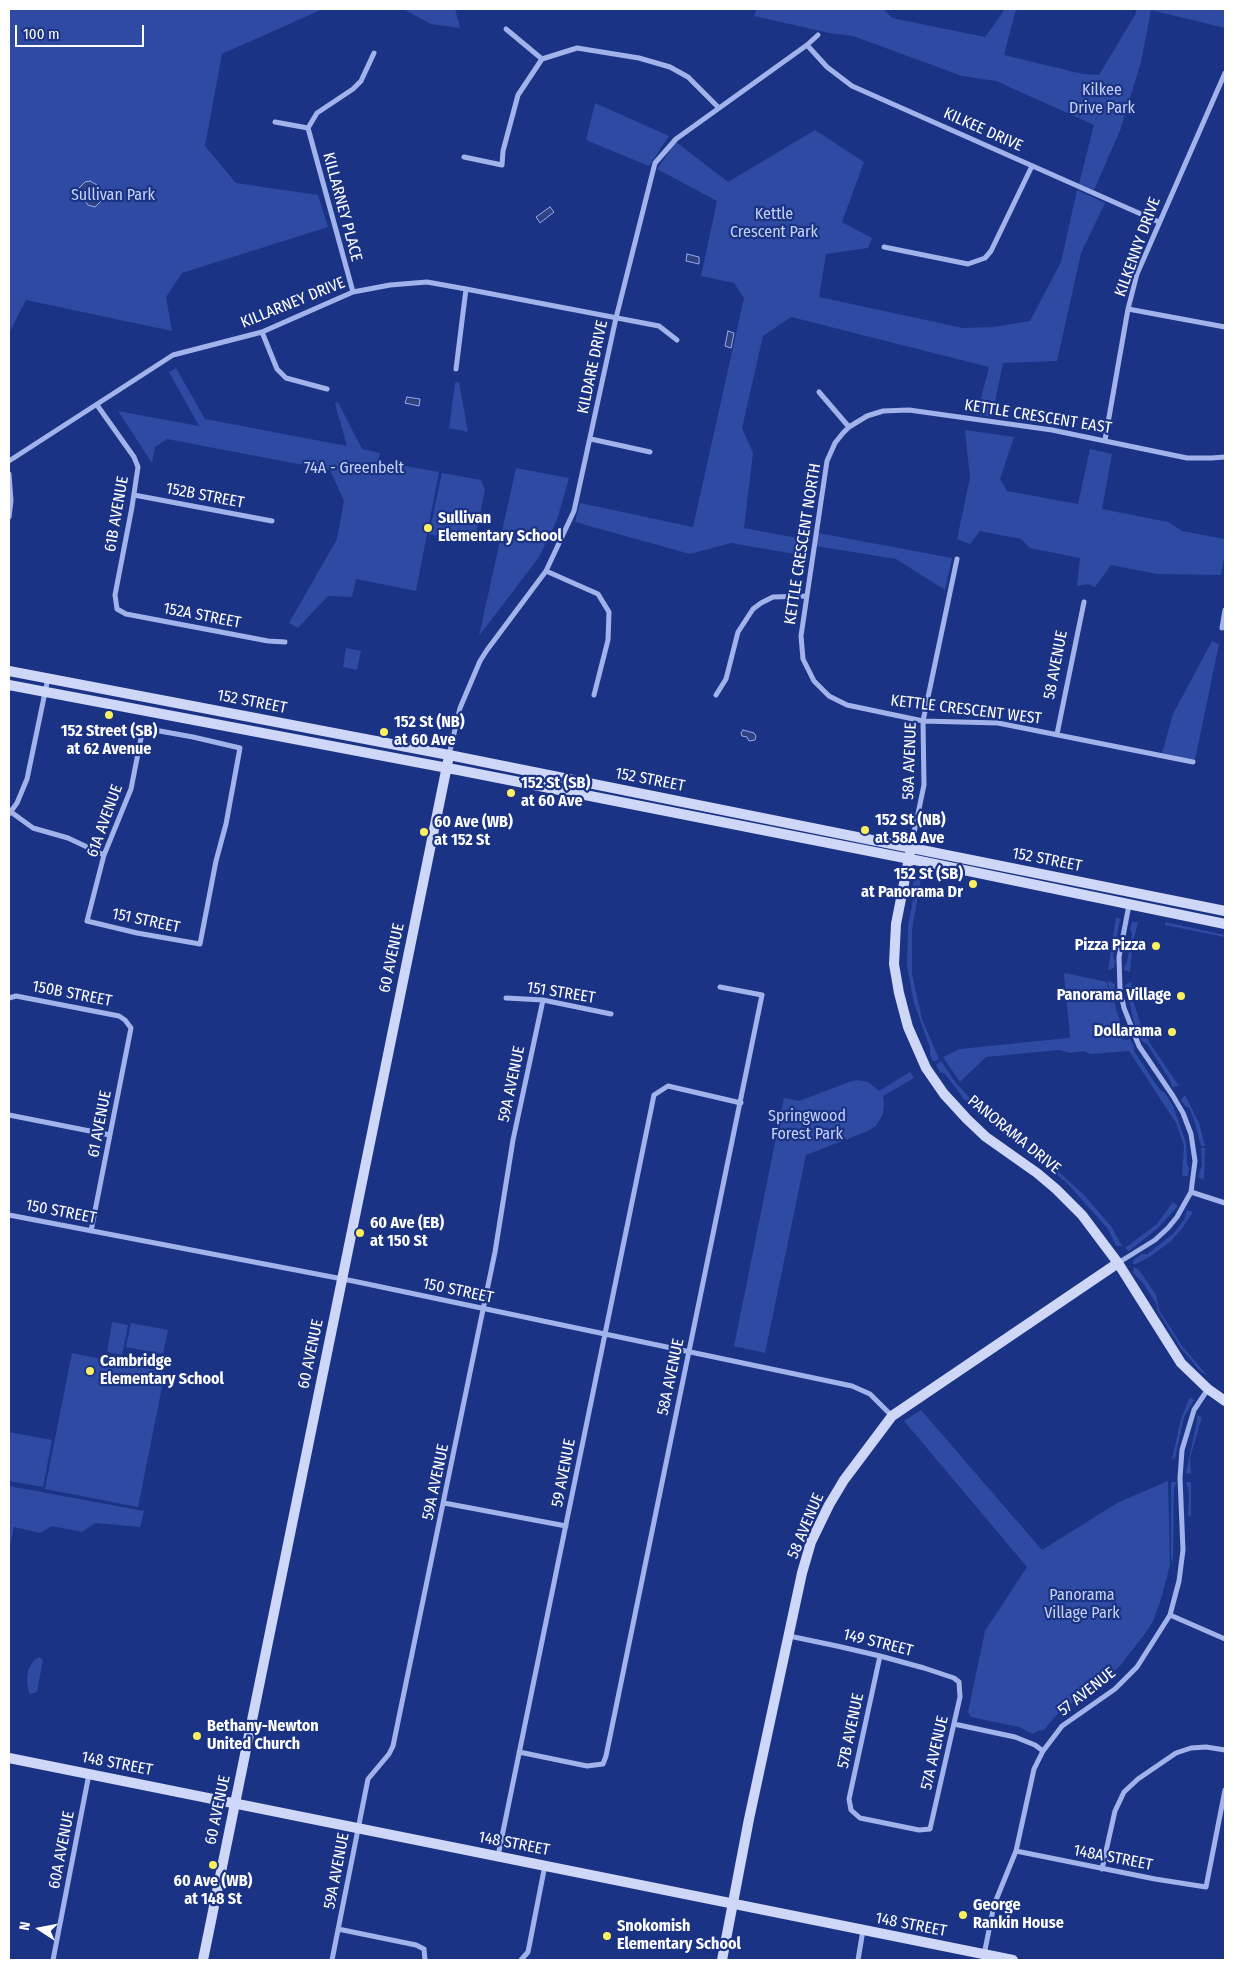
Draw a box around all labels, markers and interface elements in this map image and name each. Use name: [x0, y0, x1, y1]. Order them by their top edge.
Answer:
scale bar: [18, 15, 146, 47]
text: 100 m: [23, 25, 60, 43]
park label: Kilkee Drive Park: [1069, 81, 1135, 119]
street label: KILKEE DRIVE: [940, 104, 1026, 156]
street label: KILLARNEY PLACE: [318, 150, 366, 264]
park label: Sullivan Park: [71, 186, 155, 206]
street label: KILKENNY DRIVE: [1111, 195, 1165, 299]
park label: Kettle Crescent Park: [730, 205, 818, 243]
street label: KILLARNEY DRIVE: [238, 273, 348, 333]
street label: KILDARE DRIVE: [574, 318, 612, 416]
street label: KETTLE CRESCENT EAST: [963, 396, 1113, 438]
park label: 74A - Greenbelt: [304, 459, 404, 479]
street label: KETTLE CRESCENT NORTH: [781, 462, 825, 626]
street label: 61B AVENUE: [101, 475, 133, 553]
street label: 152B STREET: [164, 479, 246, 513]
place label: Sullivan Elementary School: [438, 509, 562, 547]
marker: Sullivan Elementary School: [422, 522, 434, 534]
street label: 152A STREET: [162, 599, 242, 633]
street label: 58 AVENUE: [1040, 629, 1072, 701]
street label: 152 STREET: [216, 686, 288, 718]
street label: KETTLE CRESCENT WEST: [889, 691, 1043, 729]
marker: 152 Street (SB) at 62 Avenue: [103, 709, 115, 721]
place label: 152 St (NB) at 60 Ave: [394, 713, 465, 751]
place label: 152 Street (SB) at 62 Avenue: [61, 722, 157, 760]
street label: 58A AVENUE: [899, 722, 921, 800]
marker: 152 St (NB) at 60 Ave: [378, 726, 390, 738]
street label: 152 STREET: [614, 764, 686, 796]
place label: 152 St (SB) at 60 Ave: [521, 774, 590, 812]
street label: 61A AVENUE: [83, 782, 127, 860]
marker: 152 St (SB) at 60 Ave: [505, 787, 517, 799]
place label: 152 St (NB) at 58A Ave: [875, 811, 946, 849]
place label: 60 Ave (WB) at 152 St: [434, 813, 513, 851]
marker: 152 St (NB) at 58A Ave: [859, 824, 871, 836]
marker: 60 Ave (WB) at 152 St: [418, 826, 430, 838]
street label: 152 STREET: [1011, 844, 1083, 876]
place label: 152 St (SB) at Panorama Dr: [861, 865, 963, 903]
marker: 152 St (SB) at Panorama Dr: [967, 878, 979, 890]
street label: 151 STREET: [110, 904, 182, 938]
street label: 60 AVENUE: [375, 922, 409, 994]
place label: Pizza Pizza: [1075, 936, 1146, 956]
marker: Pizza Pizza: [1150, 940, 1162, 952]
street label: 150B STREET: [31, 977, 113, 1011]
street label: 151 STREET: [525, 978, 597, 1008]
place label: Panorama Village: [1057, 986, 1171, 1006]
marker: Panorama Village: [1175, 990, 1187, 1002]
place label: Dollarama: [1094, 1022, 1162, 1042]
marker: Dollarama: [1166, 1026, 1178, 1038]
street label: 59A AVENUE: [495, 1044, 529, 1124]
street label: 61 AVENUE: [84, 1089, 116, 1159]
street label: PANORAMA DRIVE: [964, 1092, 1064, 1178]
park label: Springwood Forest Park: [768, 1107, 846, 1145]
street label: 150 STREET: [24, 1196, 98, 1228]
place label: 60 Ave (EB) at 150 St: [370, 1214, 444, 1252]
marker: 60 Ave (EB) at 150 St: [354, 1227, 366, 1239]
street label: 150 STREET: [421, 1274, 495, 1308]
street label: 60 AVENUE: [294, 1318, 328, 1390]
street label: 58A AVENUE: [654, 1337, 688, 1417]
place label: Cambridge Elementary School: [100, 1352, 224, 1390]
marker: Cambridge Elementary School: [84, 1365, 96, 1377]
street label: 59 AVENUE: [548, 1437, 580, 1509]
street label: 59A AVENUE: [419, 1442, 453, 1522]
street label: 58 AVENUE: [784, 1490, 828, 1562]
park label: Panorama Village Park: [1044, 1586, 1120, 1624]
street label: 149 STREET: [841, 1625, 915, 1661]
street label: 57 AVENUE: [1054, 1664, 1120, 1720]
street label: 57B AVENUE: [834, 1692, 868, 1770]
street label: 57A AVENUE: [917, 1714, 953, 1792]
place label: Bethany-Newton United Church: [207, 1717, 319, 1755]
marker: Bethany-Newton United Church: [191, 1730, 203, 1742]
street label: 148 STREET: [80, 1748, 154, 1780]
street label: 60 AVENUE: [201, 1774, 235, 1846]
street label: 60A AVENUE: [45, 1809, 79, 1891]
street label: 148 STREET: [477, 1828, 551, 1860]
street label: 59A AVENUE: [320, 1831, 354, 1911]
street label: 148A STREET: [1072, 1841, 1154, 1875]
marker: 60 Ave (WB) at 148 St: [207, 1859, 219, 1871]
place label: 60 Ave (WB) at 148 St: [174, 1872, 252, 1910]
place label: George Rankin House: [973, 1896, 1064, 1934]
north arrow: [15, 1904, 65, 1954]
street label: 148 STREET: [874, 1909, 948, 1941]
marker: George Rankin House: [957, 1909, 969, 1921]
place label: Snokomish Elementary School: [617, 1917, 741, 1955]
text: N: [16, 1920, 34, 1932]
marker: Snokomish Elementary School: [601, 1930, 613, 1942]

